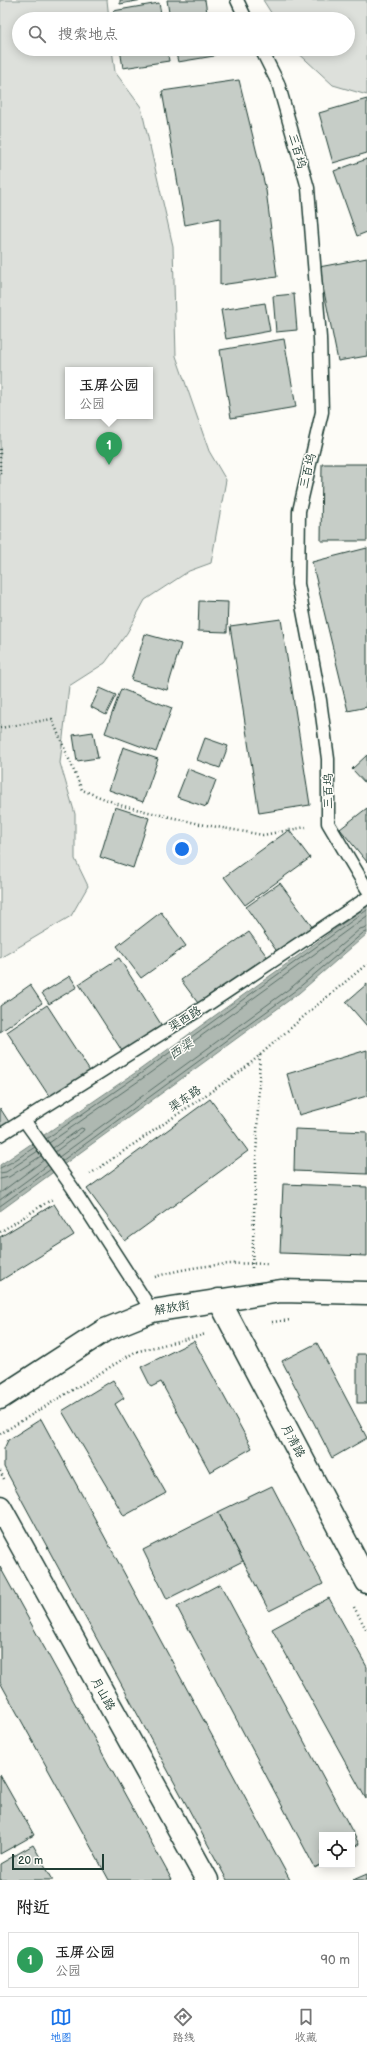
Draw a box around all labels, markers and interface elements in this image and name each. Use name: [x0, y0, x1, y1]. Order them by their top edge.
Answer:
search box: [12, 12, 355, 56]
icon: search: [26, 23, 48, 45]
text: 搜索地点: [58, 25, 118, 44]
street label: 三百坞: [285, 132, 309, 170]
popup: [65, 367, 153, 419]
text: 玉屏公园: [79, 376, 139, 395]
text: 公园: [79, 396, 105, 412]
pin: 1: [96, 432, 122, 465]
street label: 三百坞: [297, 452, 319, 490]
street label: 三百坞: [321, 773, 336, 809]
your location: [172, 839, 192, 859]
street label: 渠西路: [166, 1003, 204, 1035]
water label: 西渠: [166, 1035, 197, 1063]
street label: 渠东路: [166, 1083, 204, 1115]
street label: 解放街: [153, 1297, 191, 1319]
street label: 月清路: [278, 1422, 308, 1460]
street label: 月山路: [88, 1675, 118, 1713]
map controls: [319, 1832, 355, 1868]
button: locate: [319, 1832, 355, 1868]
scale bar: [12, 1852, 104, 1871]
text: 20 m: [18, 1854, 43, 1867]
text: 附近: [16, 1898, 50, 1918]
text: 玉屏公园: [55, 1943, 115, 1962]
text: 1: [27, 1952, 33, 1968]
text: 90 m: [321, 1952, 350, 1968]
text: 公园: [55, 1963, 81, 1979]
tab: 地图: [50, 2006, 72, 2044]
tab: 路线: [172, 2006, 194, 2044]
tab: 收藏: [295, 2006, 317, 2044]

